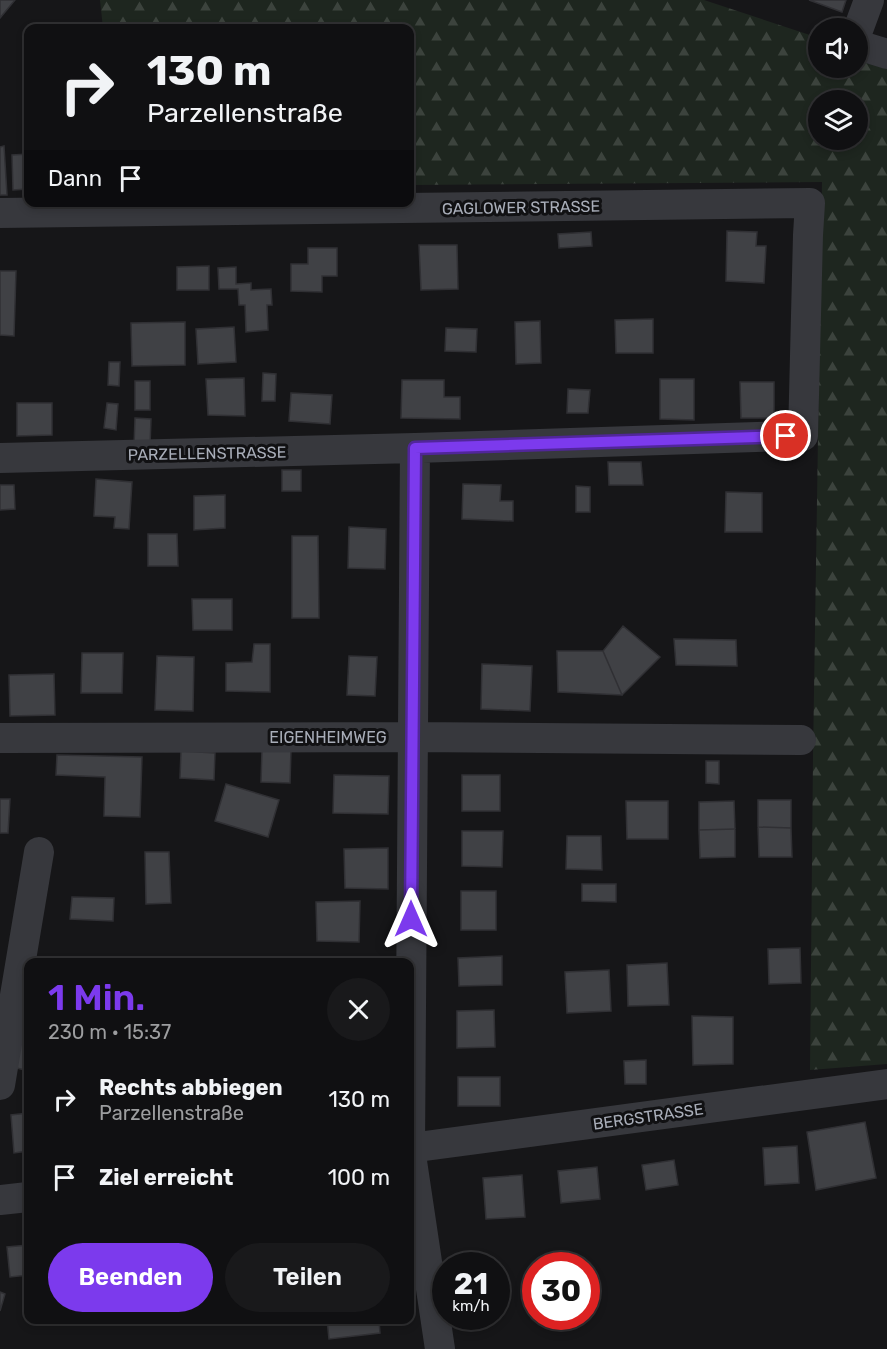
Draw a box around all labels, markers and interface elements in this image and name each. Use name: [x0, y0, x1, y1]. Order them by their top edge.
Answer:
map controls: [808, 18, 868, 150]
button: sound: [808, 18, 868, 78]
text: 130 m: [147, 46, 272, 96]
icon: right: [48, 48, 126, 126]
button: layers: [808, 90, 868, 150]
text: Parzellenstraße: [147, 97, 343, 129]
icon: arrive: [114, 162, 147, 195]
text: Dann: [48, 165, 102, 192]
street label: GAGLOWER STRASSE: [442, 197, 600, 218]
pin: [760, 410, 811, 461]
icon: arrive: [769, 419, 802, 452]
street label: PARZELLENSTRASSE: [128, 443, 287, 464]
street label: EIGENHEIMWEG: [269, 728, 387, 747]
position arrow: [379, 887, 443, 951]
text: 1 Min.: [48, 976, 145, 1019]
button: close: [327, 978, 390, 1041]
text: 230 m · 15:37: [48, 1020, 171, 1044]
text: Rechts abbiegen: [99, 1074, 283, 1101]
icon: right: [48, 1083, 81, 1116]
text: 130 m: [328, 1086, 390, 1113]
street label: BERGSTRASSE: [592, 1099, 705, 1134]
text: Parzellenstraße: [99, 1101, 244, 1125]
icon: arrive: [48, 1161, 81, 1194]
text: Ziel erreicht: [99, 1164, 233, 1191]
text: 100 m: [328, 1164, 390, 1191]
button: Beenden: [48, 1243, 213, 1312]
button: Teilen: [225, 1243, 390, 1312]
speed limit sign: 30: [522, 1252, 600, 1330]
text: 21: [454, 1266, 488, 1302]
text: km/h: [452, 1297, 490, 1315]

